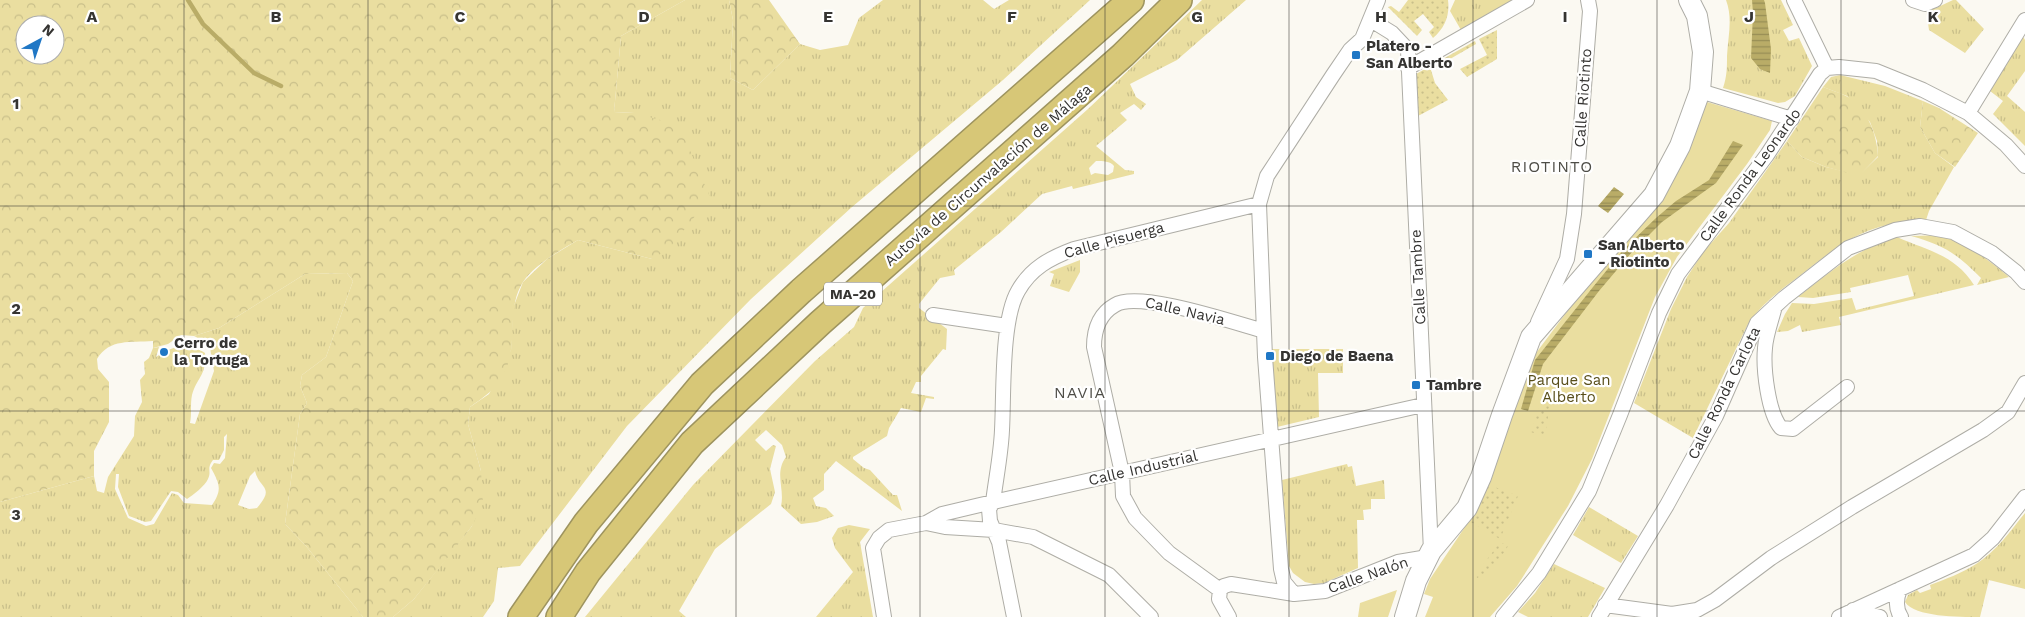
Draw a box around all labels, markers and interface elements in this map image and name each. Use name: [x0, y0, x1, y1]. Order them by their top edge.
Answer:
text: A: [87, 7, 98, 26]
text: B: [271, 7, 282, 26]
text: C: [455, 7, 466, 26]
text: D: [638, 7, 650, 26]
text: E: [823, 7, 833, 26]
text: F: [1007, 7, 1017, 26]
text: G: [1191, 7, 1203, 26]
text: H: [1375, 7, 1387, 26]
text: I: [1562, 7, 1568, 26]
text: J: [1744, 7, 1754, 26]
text: K: [1927, 7, 1939, 26]
north arrow: [15, 15, 65, 65]
text: N: [39, 21, 57, 40]
place label: Platero - San Alberto: [1366, 37, 1453, 72]
street label: Calle Riotinto: [1571, 48, 1595, 148]
marker: Platero - San Alberto: [1350, 49, 1362, 61]
street label: Autovía de Circunvalación de Málaga: [881, 80, 1096, 270]
text: 1: [13, 94, 19, 113]
street label: Calle Ronda Leonardo: [1695, 105, 1805, 245]
district label: RIOTINTO: [1511, 157, 1593, 176]
street label: Calle Pisuerga: [1062, 218, 1167, 262]
street label: Calle Tambre: [1407, 229, 1429, 325]
place label: San Alberto - Riotinto: [1598, 236, 1685, 271]
marker: San Alberto - Riotinto: [1582, 248, 1594, 260]
road number: MA-20: [824, 282, 882, 306]
street label: Calle Navia: [1143, 293, 1227, 329]
text: 2: [11, 299, 21, 318]
street label: Calle Ronda Carlota: [1684, 323, 1764, 462]
place label: Cerro de la Tortuga: [174, 334, 249, 369]
marker: Cerro de la Tortuga: [158, 346, 170, 358]
place label: Diego de Baena: [1280, 347, 1394, 365]
marker: Diego de Baena: [1264, 350, 1276, 362]
park label: Parque San Alberto: [1527, 371, 1611, 406]
place label: Tambre: [1426, 376, 1482, 394]
marker: Tambre: [1410, 379, 1422, 391]
district label: NAVIA: [1054, 383, 1106, 402]
street label: Calle Industrial: [1087, 447, 1200, 489]
text: 3: [11, 505, 21, 524]
street label: Calle Nalón: [1325, 553, 1411, 597]

